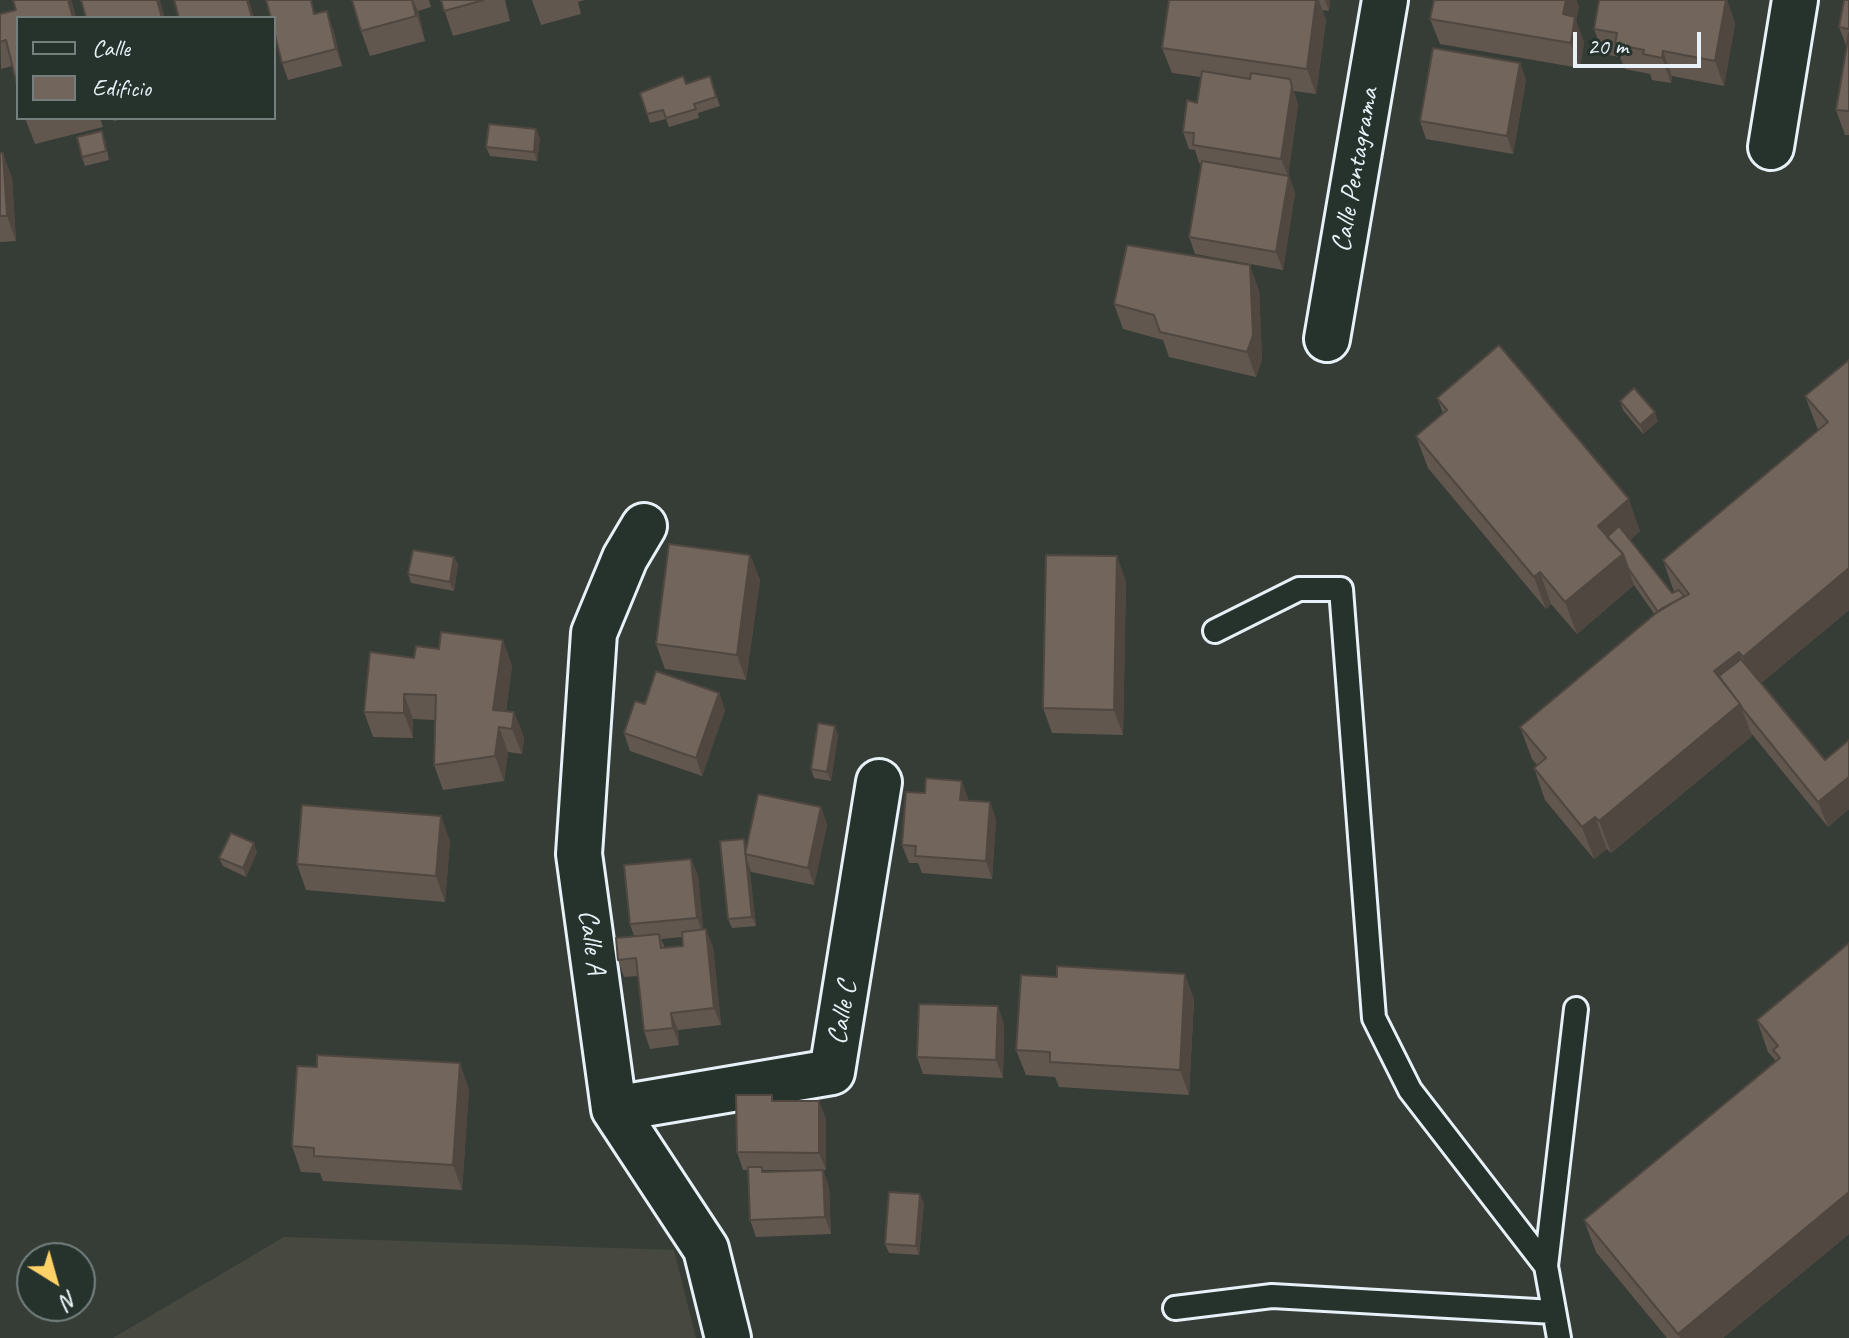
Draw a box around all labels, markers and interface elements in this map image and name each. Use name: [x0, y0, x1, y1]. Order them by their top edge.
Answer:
legend: [16, 16, 276, 120]
scale bar: [1577, 16, 1705, 66]
text: 20 m: [1587, 31, 1628, 61]
text: Calle: [92, 33, 130, 63]
text: Edificio: [92, 73, 151, 103]
street label: Calle Pentagrama: [1325, 85, 1387, 255]
street label: Calle A: [570, 908, 612, 976]
street label: Calle C: [821, 979, 865, 1047]
north arrow: [16, 1242, 96, 1322]
text: N: [55, 1284, 83, 1315]

